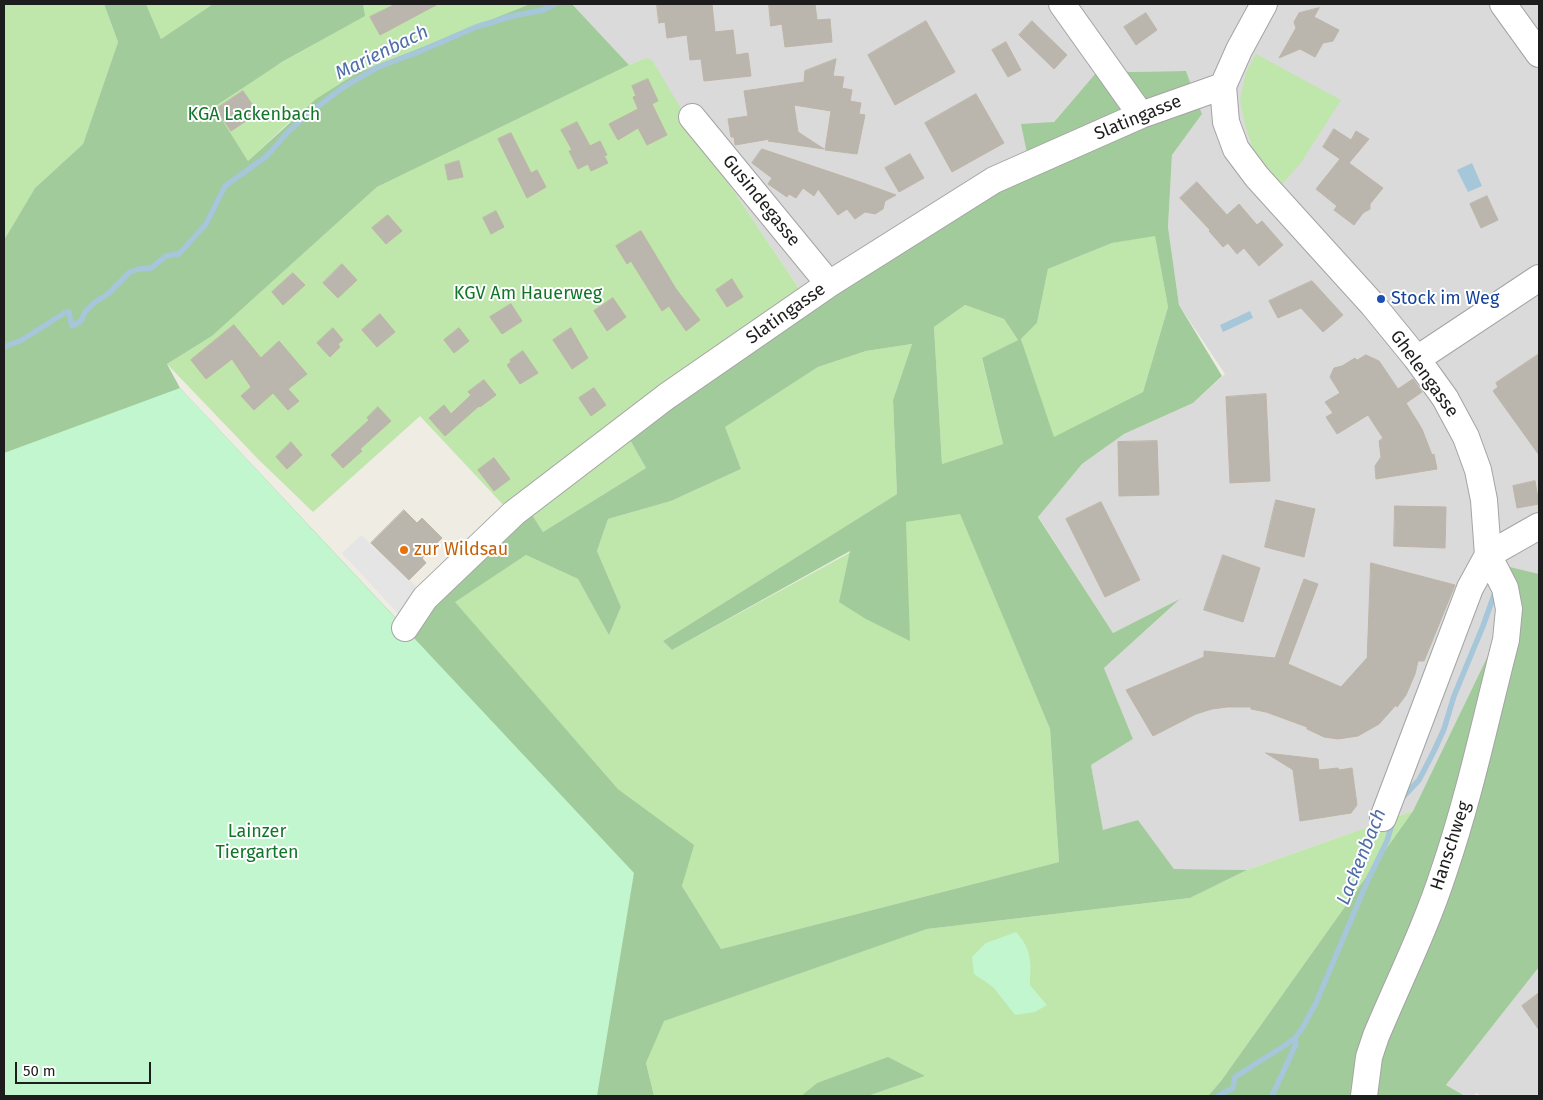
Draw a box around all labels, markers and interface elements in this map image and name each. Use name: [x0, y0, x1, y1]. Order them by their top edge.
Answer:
water label: Marienbach: [332, 21, 432, 85]
street label: Slatingasse: [1091, 91, 1185, 145]
park label: KGA Lackenbach: [188, 104, 320, 126]
street label: Gusindegasse: [718, 151, 804, 251]
street label: Slatingasse: [742, 279, 830, 349]
park label: KGV Am Hauerweg: [454, 283, 602, 305]
place label: Stock im Weg: [1391, 288, 1499, 310]
marker: Stock im Weg: [1375, 293, 1387, 305]
street label: Ghelengasse: [1385, 326, 1463, 422]
place label: zur Wildsau: [414, 539, 508, 561]
marker: zur Wildsau: [398, 544, 410, 556]
street label: Hanschweg: [1426, 799, 1476, 893]
water label: Lackenbach: [1332, 806, 1392, 908]
park label: Lainzer Tiergarten: [215, 821, 299, 864]
scale bar: [18, 1052, 154, 1084]
text: 50 m: [23, 1062, 56, 1080]

